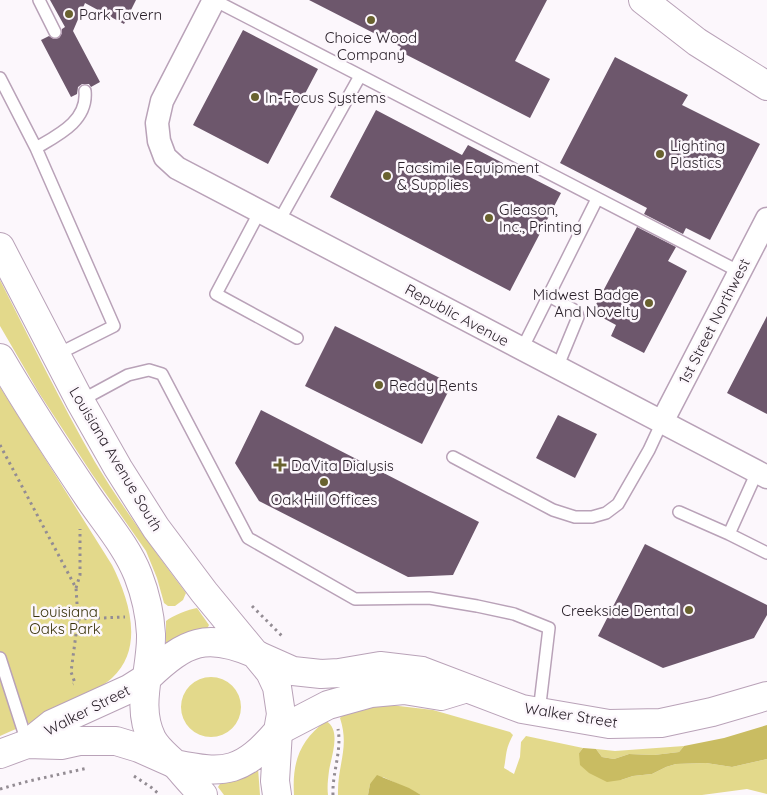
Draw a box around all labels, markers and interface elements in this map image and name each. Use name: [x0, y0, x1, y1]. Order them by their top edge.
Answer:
place label: Park Tavern: [79, 5, 162, 24]
marker: Park Tavern: [63, 8, 75, 20]
marker: Choice Wood Company: [365, 14, 377, 26]
place label: Choice Wood Company: [325, 28, 417, 64]
place label: In-Focus Systems: [265, 88, 386, 107]
marker: In-Focus Systems: [249, 91, 261, 103]
place label: Lighting Plastics: [670, 136, 725, 172]
marker: Lighting Plastics: [654, 148, 666, 160]
place label: Facsimile Equipment & Supplies: [397, 158, 539, 194]
marker: Facsimile Equipment & Supplies: [381, 170, 393, 182]
place label: Gleason, Inc., Printing: [499, 200, 582, 236]
marker: Gleason, Inc., Printing: [483, 212, 495, 224]
street label: 1st Street Northwest: [674, 255, 754, 387]
street label: Republic Avenue: [402, 280, 512, 350]
place label: Midwest Badge And Novelty: [533, 285, 639, 321]
marker: Midwest Badge And Novelty: [643, 297, 655, 309]
place label: Reddy Rents: [389, 376, 478, 395]
marker: Reddy Rents: [373, 379, 385, 391]
street label: Louisiana Avenue South: [65, 383, 167, 535]
place label: DaVita Dialysis: [291, 456, 394, 475]
marker: DaVita Dialysis: [273, 458, 287, 472]
marker: Oak Hill Offices: [318, 476, 330, 488]
place label: Oak Hill Offices: [271, 490, 377, 509]
place label: Creekside Dental: [561, 601, 679, 620]
park label: Louisiana Oaks Park: [29, 602, 101, 638]
marker: Creekside Dental: [683, 604, 695, 616]
street label: Walker Street: [41, 680, 133, 740]
street label: Walker Street: [523, 698, 619, 732]

